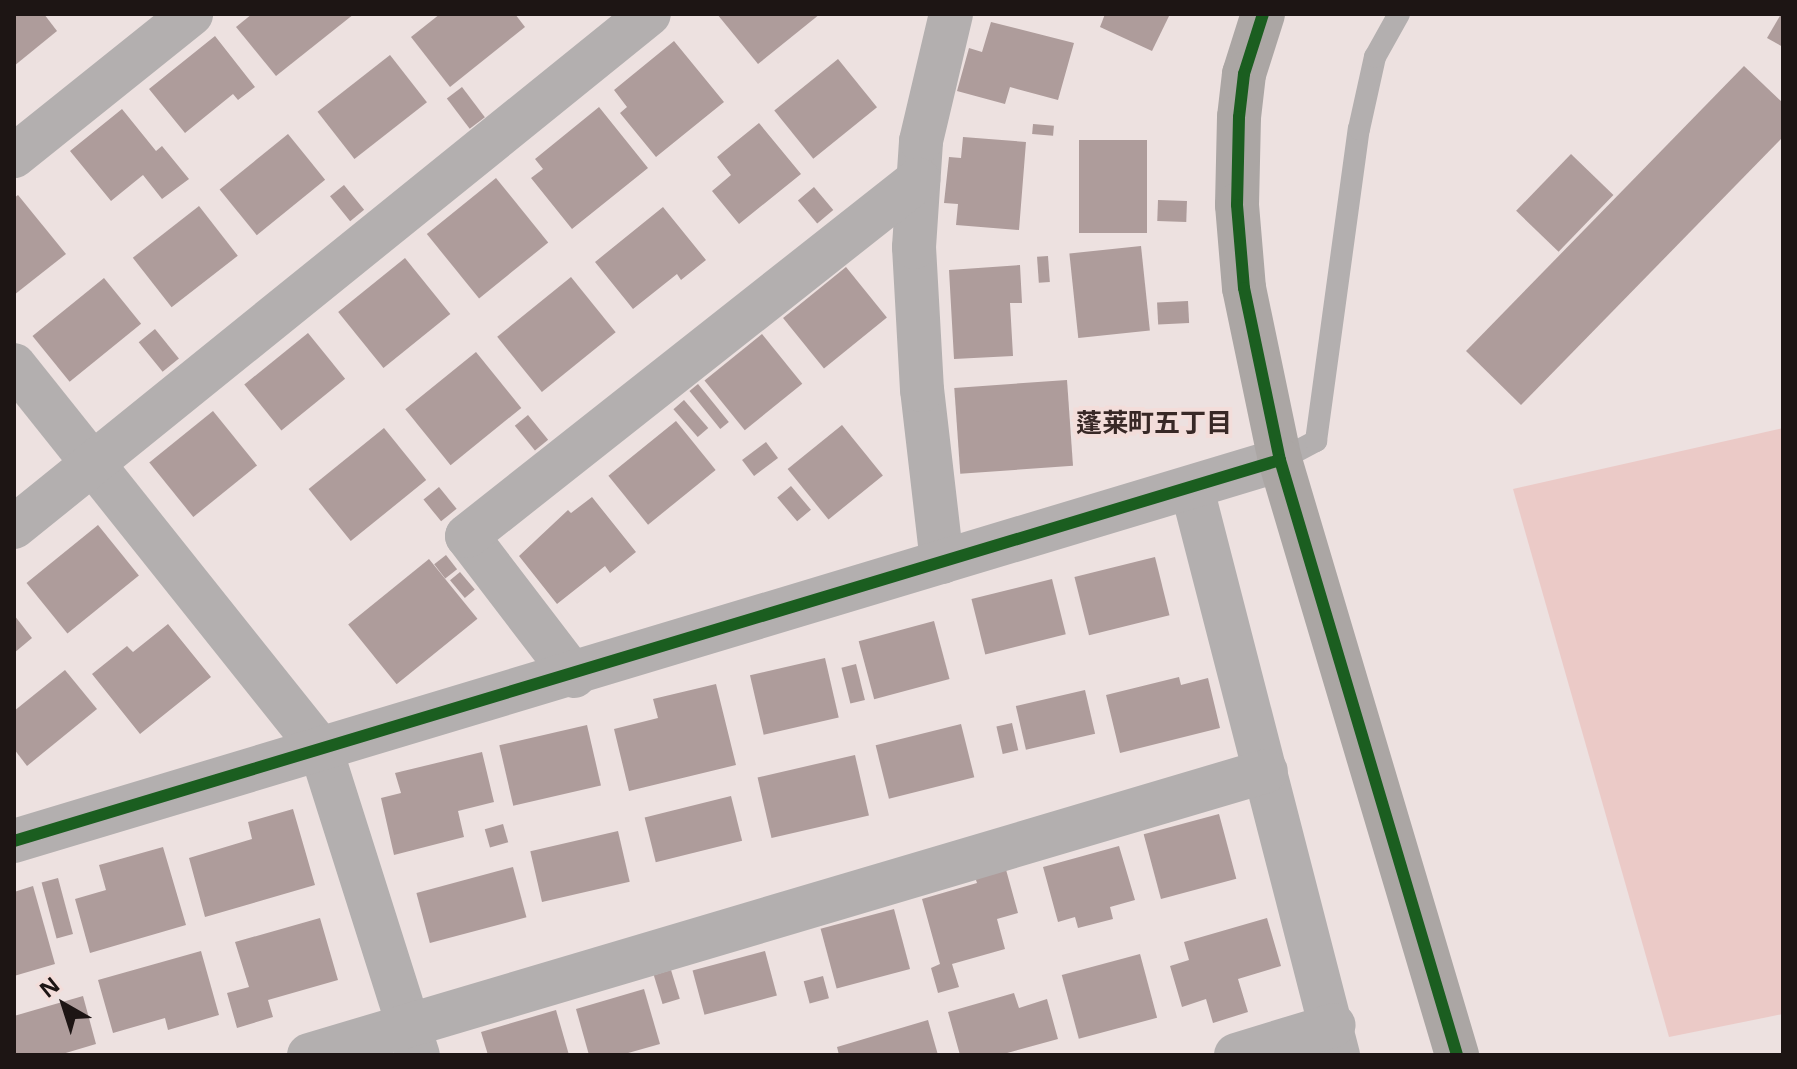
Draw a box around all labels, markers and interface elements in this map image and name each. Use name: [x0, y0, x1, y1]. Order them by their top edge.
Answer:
district label: 蓬莱町五丁目: [1076, 407, 1232, 439]
north arrow: [24, 965, 104, 1045]
text: N: [32, 969, 65, 1004]

